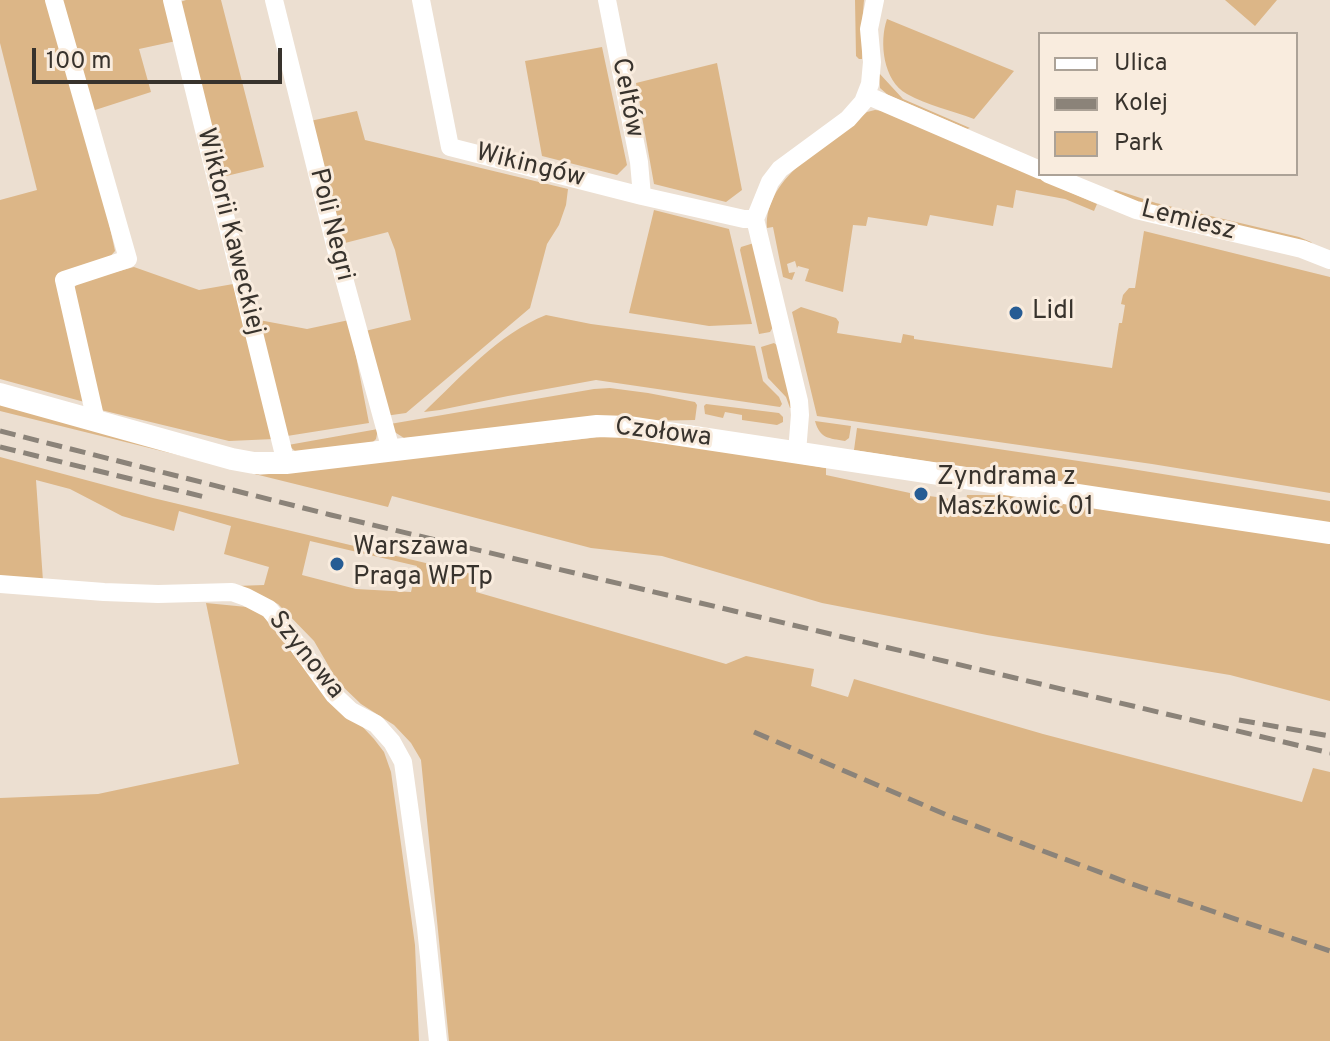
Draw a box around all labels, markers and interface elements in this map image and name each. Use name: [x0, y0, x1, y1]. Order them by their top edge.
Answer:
scale bar: [36, 32, 286, 82]
legend: [1038, 32, 1298, 176]
text: 100 m: [46, 47, 112, 77]
text: Ulica: [1114, 49, 1167, 79]
street label: Celtów: [603, 56, 649, 140]
text: Kolej: [1114, 89, 1168, 119]
street label: Wiktorii Kaweckiej: [188, 125, 270, 339]
text: Park: [1114, 129, 1164, 159]
street label: Wikingów: [472, 138, 588, 196]
street label: Poli Negri: [301, 166, 359, 284]
street label: Lemiesz: [1138, 195, 1238, 249]
place label: Lidl: [1032, 297, 1075, 329]
marker: Lidl: [1007, 304, 1025, 322]
street label: Czołowa: [613, 413, 713, 455]
place label: Zyndrama z Maszkowic 01: [937, 463, 1094, 524]
marker: Zyndrama z Maszkowic 01: [912, 485, 930, 503]
place label: Warszawa Praga WPTp: [353, 533, 493, 594]
marker: Warszawa Praga WPTp: [328, 555, 346, 573]
street label: Szynowa: [260, 606, 350, 706]

